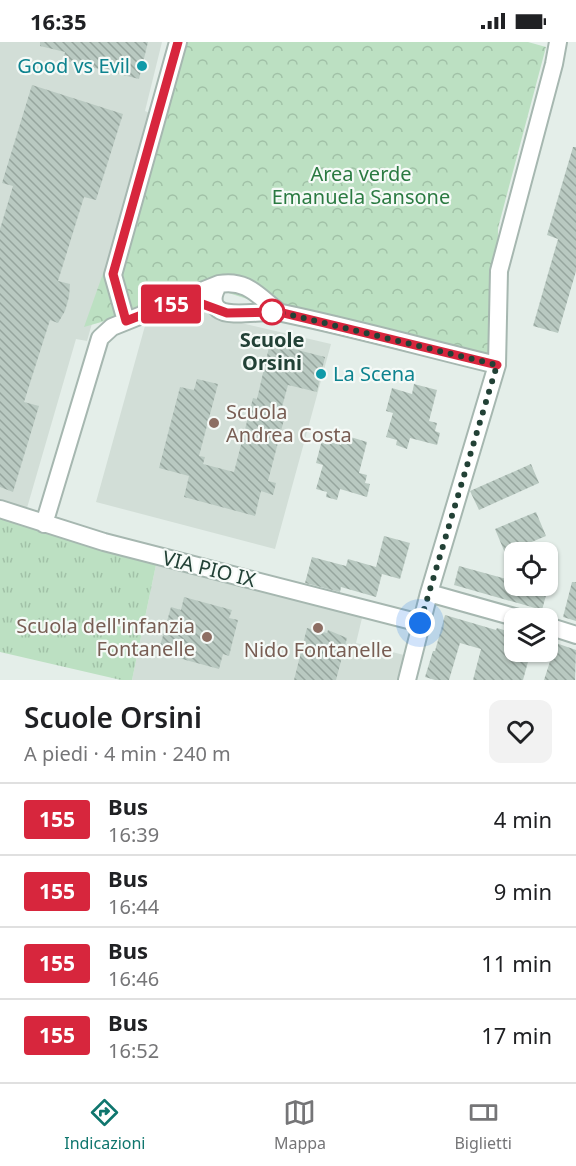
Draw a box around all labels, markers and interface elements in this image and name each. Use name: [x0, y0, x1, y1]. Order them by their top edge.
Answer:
text: 16:35: [30, 6, 87, 36]
place label: Good vs Evil: [17, 52, 130, 79]
marker: Good vs Evil: [135, 59, 149, 73]
park label: Area verde Emanuela Sansone: [272, 160, 450, 210]
line badge: 155: [136, 284, 206, 324]
text: 155: [153, 290, 189, 318]
marker: Scuole Orsini: [259, 299, 285, 325]
place label: Scuole Orsini: [240, 326, 304, 376]
place label: La Scena: [333, 360, 415, 387]
marker: La Scena: [314, 367, 328, 381]
place label: Scuola Andrea Costa: [226, 398, 352, 448]
marker: Scuola Andrea Costa: [207, 416, 221, 430]
map controls: [504, 542, 558, 662]
button: locate: [504, 542, 558, 596]
street label: VIA PIO IX: [160, 544, 259, 593]
your location: [405, 608, 435, 638]
button: layers: [504, 608, 558, 662]
place label: Scuola dell'infanzia Fontanelle: [16, 612, 195, 662]
marker: Nido Fontanelle: [311, 621, 325, 635]
marker: Scuola dell'infanzia Fontanelle: [200, 630, 214, 644]
place label: Nido Fontanelle: [244, 636, 392, 663]
text: Scuole Orsini: [24, 698, 202, 736]
button: heart: [489, 700, 552, 763]
text: A piedi · 4 min · 240 m: [24, 740, 231, 767]
text: Bus: [108, 791, 148, 821]
text: 4 min: [494, 804, 552, 834]
text: 155: [39, 805, 75, 833]
text: 16:39: [108, 821, 159, 848]
text: Bus: [108, 863, 148, 893]
text: 9 min: [494, 876, 552, 906]
text: 155: [39, 877, 75, 905]
text: 16:44: [108, 893, 159, 920]
text: Bus: [108, 935, 148, 965]
text: 11 min: [481, 948, 552, 978]
text: 155: [39, 949, 75, 977]
text: 16:46: [108, 965, 159, 992]
text: Bus: [108, 1007, 148, 1037]
text: 17 min: [481, 1020, 552, 1050]
text: 155: [39, 1021, 75, 1049]
text: 16:52: [108, 1037, 159, 1064]
tab: Indicazioni: [64, 1096, 145, 1154]
tab: Mappa: [274, 1096, 326, 1154]
tab: Biglietti: [454, 1096, 512, 1154]

